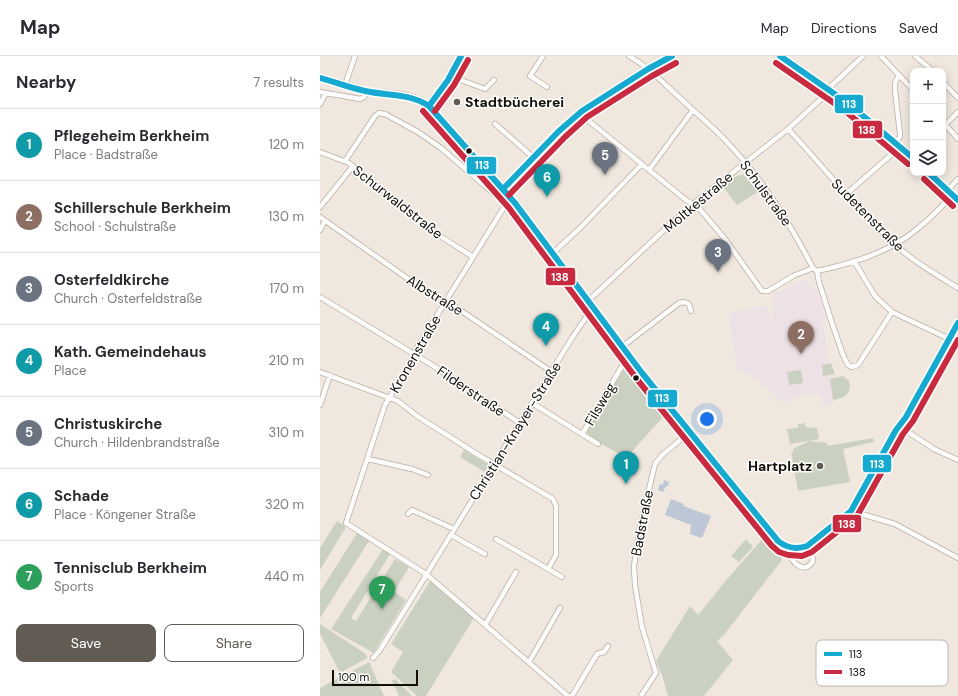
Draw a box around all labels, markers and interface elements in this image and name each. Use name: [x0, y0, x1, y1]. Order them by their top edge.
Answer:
text: Map: [20, 15, 60, 40]
text: Map: [761, 19, 789, 37]
text: Directions: [811, 19, 877, 37]
text: Saved: [899, 19, 938, 37]
map controls: [910, 68, 946, 176]
button: +: [910, 68, 946, 104]
text: Nearby: [16, 71, 76, 93]
text: 7 results: [253, 74, 304, 91]
place label: Stadtbücherei: [465, 93, 564, 111]
line badge: 113: [834, 94, 864, 114]
marker: Stadtbücherei: [452, 97, 462, 107]
text: 113: [842, 97, 856, 111]
button: −: [910, 104, 946, 140]
line badge: 138: [852, 120, 883, 139]
text: 138: [858, 123, 876, 137]
text: Pflegeheim Berkheim: [54, 126, 209, 146]
text: 1: [27, 136, 31, 153]
text: 120 m: [269, 136, 304, 153]
button: layers: [910, 140, 946, 176]
pin: 5: [592, 142, 618, 175]
text: Place · Badstraße: [54, 146, 158, 163]
unlabelled marker: [464, 146, 474, 156]
line badge: 113: [466, 156, 497, 175]
street label: Schulstraße: [736, 156, 796, 230]
text: 113: [475, 158, 489, 172]
street label: Schurwaldstraße: [349, 161, 447, 243]
pin: 6: [534, 164, 560, 197]
street label: Moltkestraße: [660, 168, 736, 236]
street label: Sudetenstraße: [828, 175, 908, 255]
text: Schillerschule Berkheim: [54, 198, 231, 218]
text: 2: [25, 208, 33, 225]
text: 130 m: [268, 208, 304, 225]
text: School · Schulstraße: [54, 218, 176, 235]
pin: 3: [705, 239, 731, 272]
line badge: 138: [545, 267, 576, 286]
text: Osterfeldkirche: [54, 270, 169, 290]
text: 138: [551, 270, 569, 284]
street label: Albstraße: [403, 271, 467, 319]
text: 3: [25, 280, 33, 297]
text: 170 m: [269, 280, 304, 297]
text: Church · Osterfeldstraße: [54, 290, 202, 307]
street label: Kronenstraße: [385, 312, 445, 396]
pin: 4: [533, 313, 559, 346]
pin: 2: [788, 321, 814, 354]
text: Kath. Gemeindehaus: [54, 342, 206, 362]
text: 4: [25, 352, 33, 369]
text: 210 m: [269, 352, 304, 369]
street label: Christian-Knayer-Straße: [465, 358, 565, 504]
text: Place: [54, 362, 86, 379]
street label: Filderstraße: [434, 362, 508, 420]
unlabelled marker: [631, 373, 641, 383]
street label: Filsweg: [580, 379, 620, 429]
line badge: 113: [647, 389, 678, 408]
text: 113: [655, 391, 669, 405]
your location: [697, 409, 717, 429]
text: Christuskirche: [54, 414, 162, 434]
text: 5: [25, 424, 33, 441]
text: 310 m: [269, 424, 304, 441]
text: Church · Hildenbrandstraße: [54, 434, 220, 451]
pin: 1: [613, 451, 639, 484]
line badge: 113: [862, 454, 892, 473]
place label: Hartplatz: [748, 457, 812, 475]
text: 113: [870, 457, 884, 471]
marker: Hartplatz: [815, 461, 825, 471]
text: Schade: [54, 486, 109, 506]
street label: Badstraße: [627, 488, 657, 558]
text: 6: [25, 496, 33, 513]
text: 320 m: [265, 496, 304, 513]
text: Place · Köngener Straße: [54, 506, 196, 523]
line badge: 138: [832, 514, 862, 533]
text: 138: [838, 517, 856, 531]
text: Tennisclub Berkheim: [54, 558, 207, 578]
text: 7: [26, 568, 32, 585]
text: 440 m: [264, 568, 304, 585]
pin: 7: [369, 576, 395, 609]
text: Sports: [54, 578, 94, 595]
button: Save: [16, 624, 156, 662]
button: Share: [164, 624, 304, 662]
legend: [816, 640, 948, 686]
text: 113: [849, 647, 862, 661]
text: 138: [849, 665, 866, 679]
scale bar: [332, 668, 418, 687]
text: 100 m: [338, 670, 369, 684]

